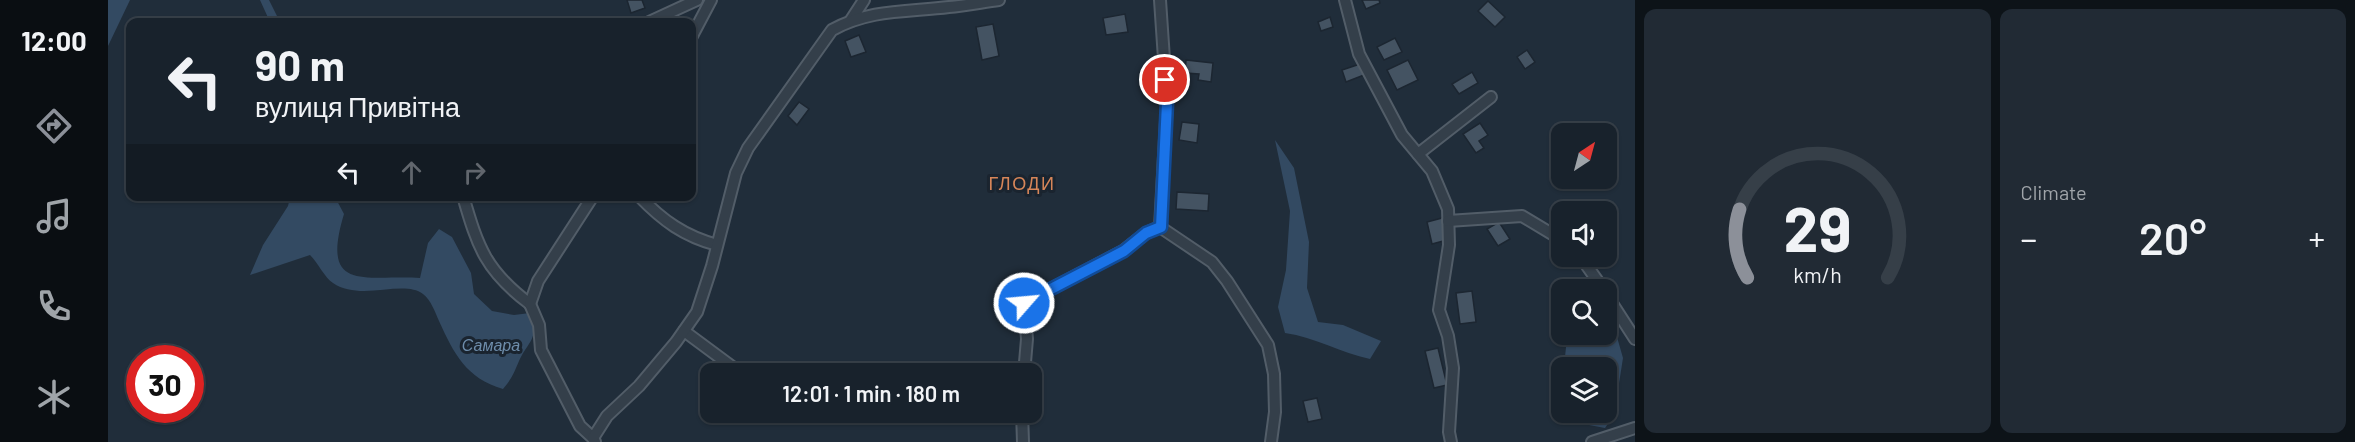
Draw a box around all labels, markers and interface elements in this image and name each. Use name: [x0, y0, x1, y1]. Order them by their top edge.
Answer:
text: 12:00: [21, 24, 87, 56]
text: 90 m: [255, 39, 345, 89]
icon: left: [156, 42, 234, 120]
pin: [1139, 54, 1190, 105]
icon: arrive: [1148, 63, 1181, 96]
text: вулиця Привітна: [255, 90, 460, 122]
icon: directions: [33, 105, 75, 147]
north arrow: [1551, 123, 1617, 189]
map controls: [1551, 123, 1617, 423]
icon: left: [332, 156, 365, 189]
icon: ahead: [395, 156, 428, 189]
icon: right: [458, 156, 491, 189]
district label: ГЛОДИ: [989, 172, 1055, 194]
text: Climate: [2021, 180, 2087, 204]
text: 29: [1783, 190, 1851, 264]
icon: music: [33, 195, 75, 237]
button: sound: [1551, 201, 1617, 267]
text: 20°: [2139, 210, 2206, 264]
text: −: [2021, 218, 2037, 258]
text: +: [2309, 218, 2325, 258]
text: km/h: [1793, 262, 1842, 287]
position arrow: [992, 271, 1056, 335]
button: search: [1551, 279, 1617, 345]
icon: phone: [33, 285, 75, 327]
water label: Самара: [462, 335, 520, 354]
speed limit sign: 30: [126, 345, 204, 423]
button: layers: [1551, 357, 1617, 423]
icon: climate: [33, 376, 75, 418]
text: 12:01 · 1 min · 180 m: [782, 380, 960, 406]

